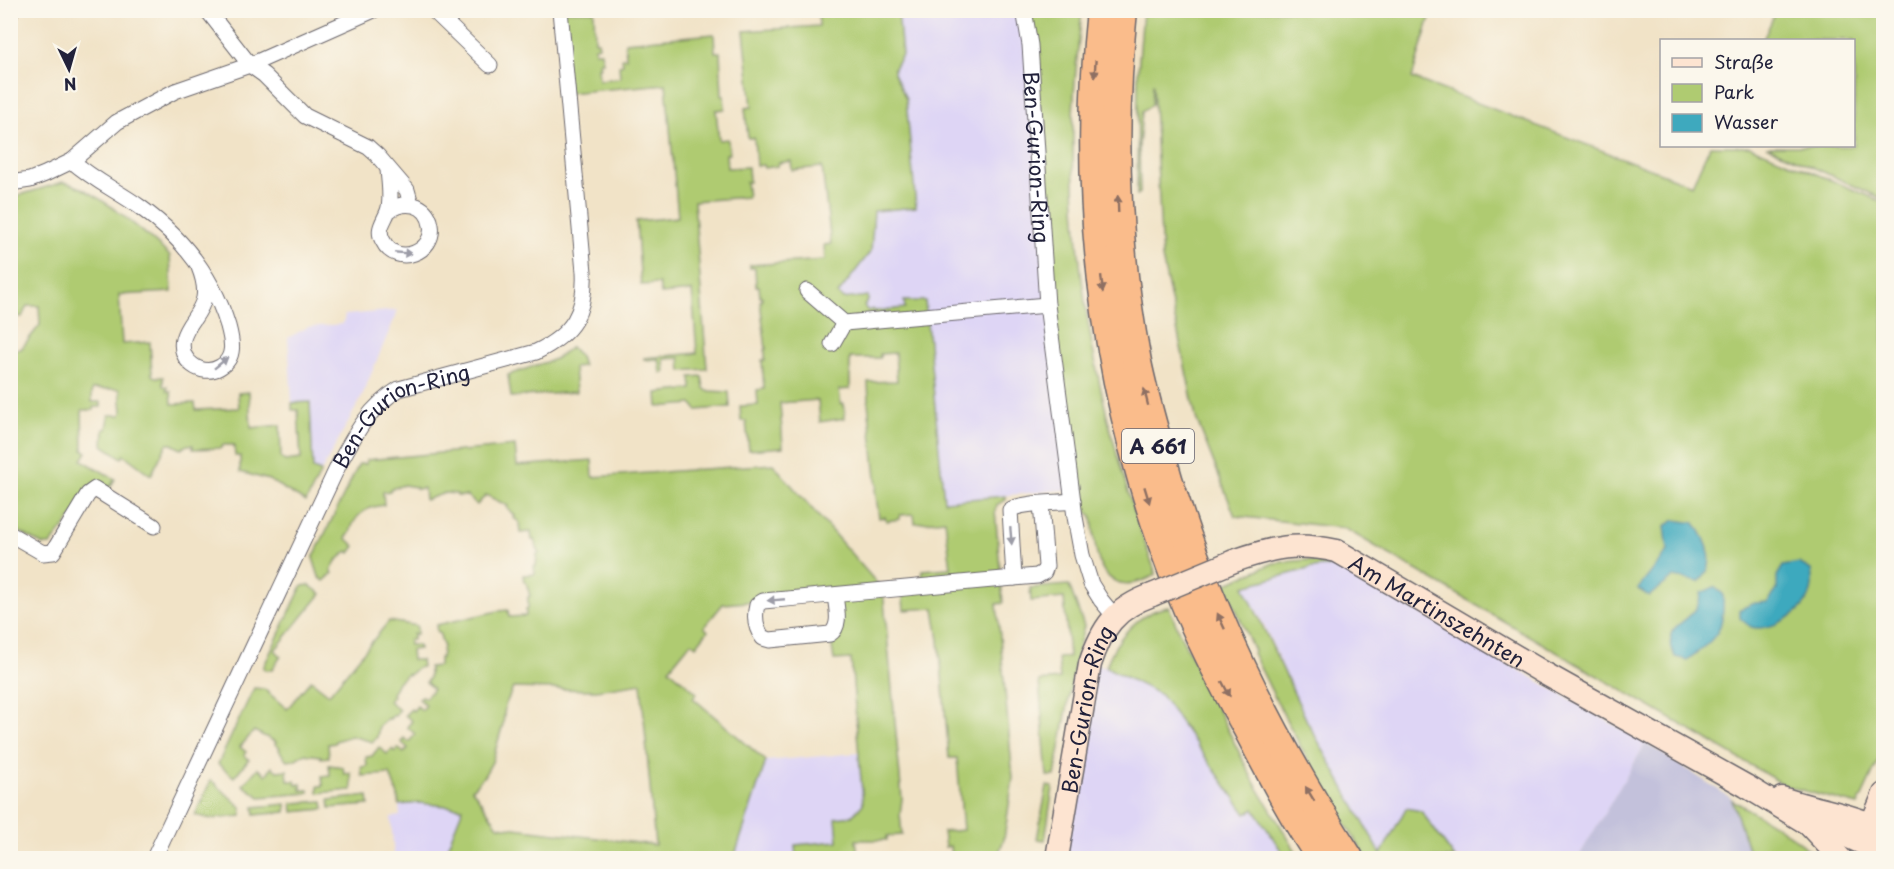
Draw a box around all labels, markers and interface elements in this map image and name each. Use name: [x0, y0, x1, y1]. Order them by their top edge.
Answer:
north arrow: [39, 39, 99, 99]
legend: [1660, 39, 1855, 147]
text: Straße: [1714, 48, 1774, 75]
one-way arrow: [1090, 59, 1100, 78]
street label: Ben-Gurion-Ring: [1016, 70, 1059, 244]
text: N: [63, 72, 78, 97]
text: Park: [1714, 78, 1754, 105]
text: Wasser: [1714, 108, 1779, 135]
one-way arrow: [1113, 195, 1122, 214]
one-way arrow: [394, 248, 413, 258]
one-way arrow: [1097, 275, 1106, 294]
street label: Ben-Gurion-Ring: [324, 355, 473, 474]
one-way arrow: [214, 357, 229, 370]
one-way arrow: [1140, 388, 1150, 406]
road number: A 661: [1122, 429, 1194, 463]
one-way arrow: [1143, 486, 1153, 504]
one-way arrow: [1006, 527, 1016, 546]
street label: Am Martinszehnten: [1343, 546, 1532, 675]
one-way arrow: [767, 595, 786, 605]
one-way arrow: [1216, 613, 1225, 630]
street label: Ben-Gurion-Ring: [1052, 618, 1121, 796]
one-way arrow: [1221, 681, 1231, 698]
one-way arrow: [1305, 785, 1315, 802]

